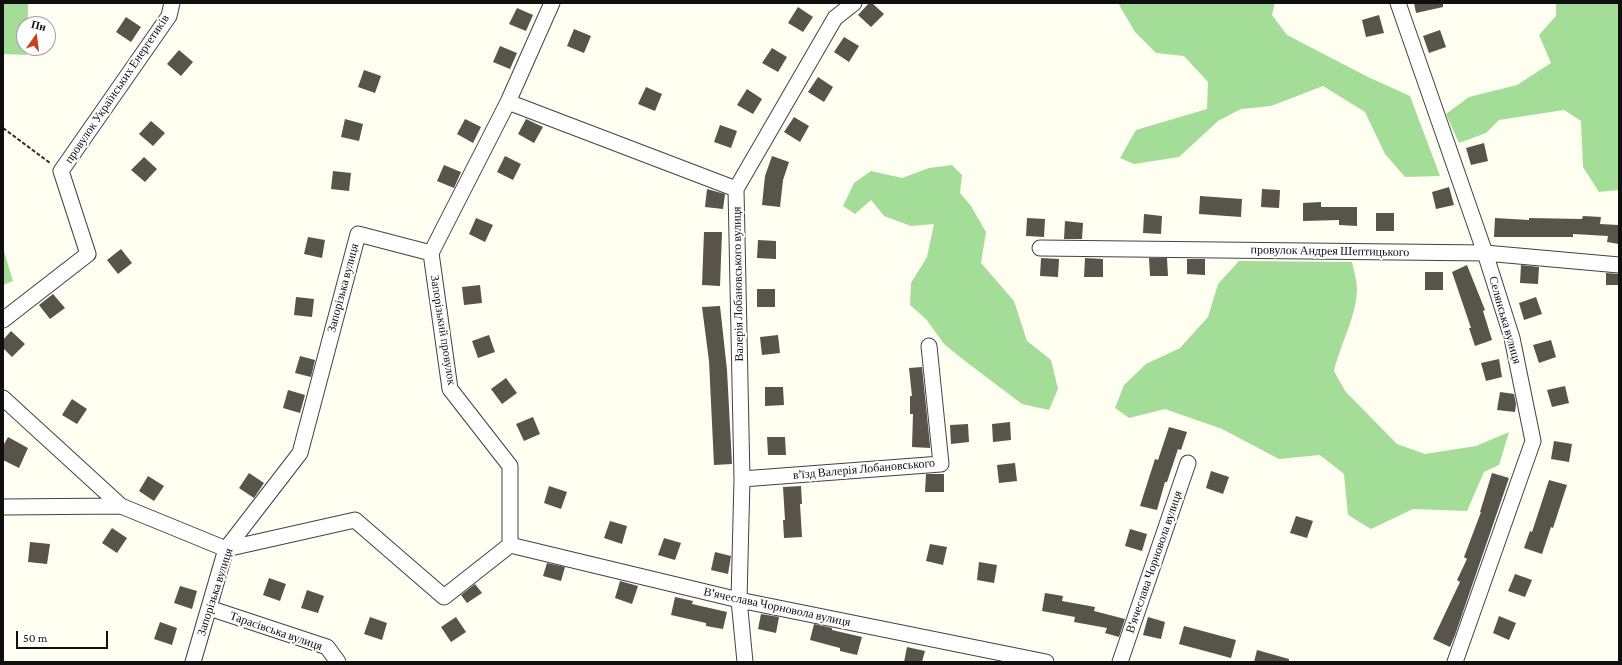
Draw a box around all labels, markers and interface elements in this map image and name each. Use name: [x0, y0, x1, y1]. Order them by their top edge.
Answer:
street label: провулок Українських Енергетиків: [62, 12, 172, 166]
north arrow: [16, 16, 56, 56]
text: Пн: [30, 18, 47, 33]
street label: Валерія Лобановського вулиця: [729, 206, 747, 362]
street label: Запорізька вулиця: [324, 242, 362, 334]
street label: провулок Андрея Шептицького: [1251, 242, 1409, 260]
street label: Запорізький провулок: [427, 274, 459, 386]
street label: Селянська вулиця: [1486, 275, 1524, 365]
street label: в’їзд Валерія Лобановського: [792, 456, 936, 482]
street label: В'ячеслава Чорновола вулиця: [1123, 489, 1185, 635]
street label: Запорізька вулиця: [194, 546, 236, 638]
street label: В'ячеслава Чорновола вулиця: [702, 584, 852, 630]
street label: Тарасівська вулиця: [228, 608, 324, 654]
scale bar: [18, 623, 110, 649]
text: 50 m: [23, 631, 47, 645]

